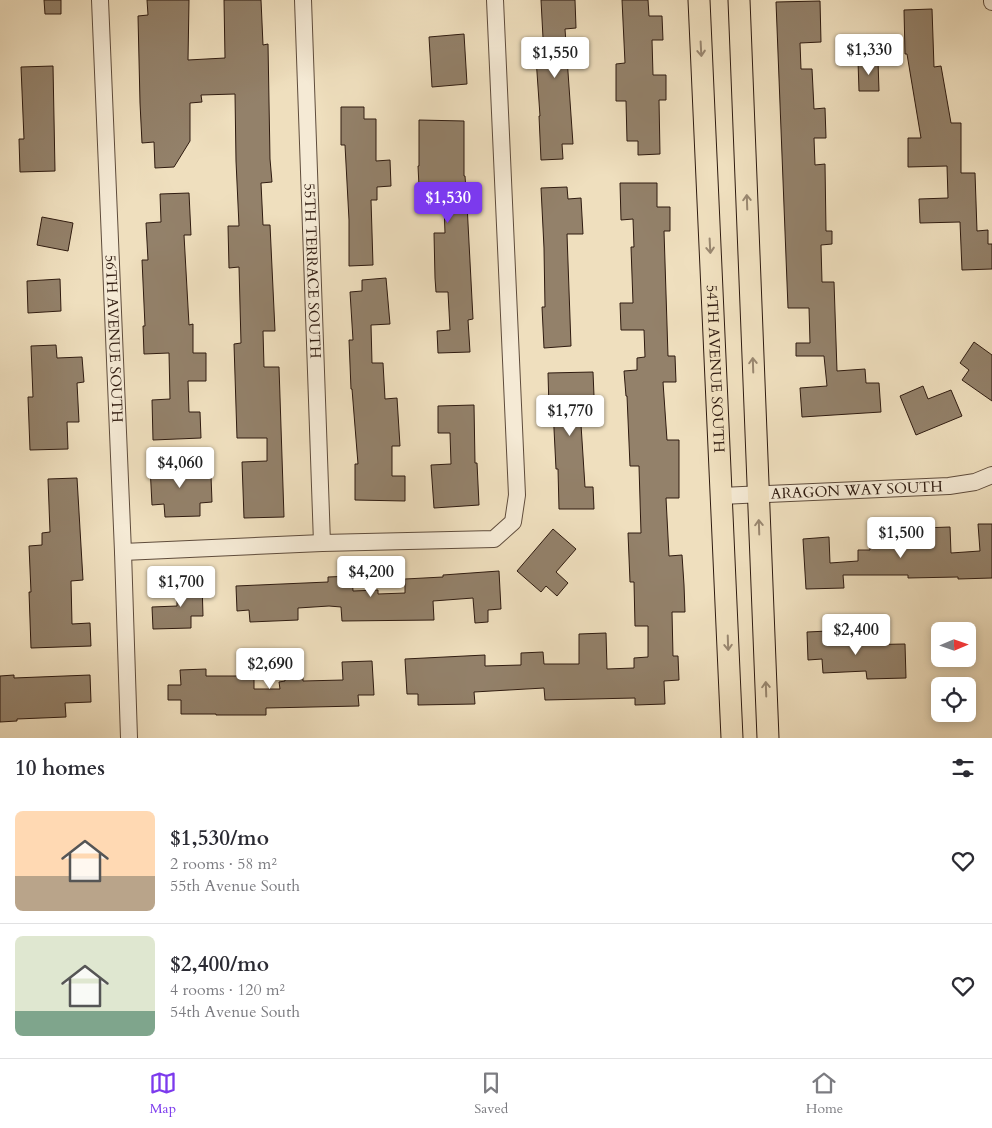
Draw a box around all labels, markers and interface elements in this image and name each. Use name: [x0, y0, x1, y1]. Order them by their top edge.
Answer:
pin: $1,330: [828, 34, 910, 76]
pin: $1,550: [514, 36, 596, 79]
text: $1,330: [846, 39, 892, 61]
one-way arrow: [697, 40, 706, 56]
text: $1,550: [532, 42, 578, 64]
pin: $1,530: [407, 182, 489, 224]
street label: 55TH TERRACE SOUTH: [299, 183, 326, 359]
text: $1,530: [425, 187, 471, 209]
one-way arrow: [742, 194, 752, 210]
one-way arrow: [706, 238, 715, 254]
street label: 56TH AVENUE SOUTH: [101, 254, 128, 424]
street label: 54TH AVENUE SOUTH: [702, 284, 729, 454]
one-way arrow: [748, 357, 758, 373]
pin: $1,770: [529, 394, 611, 437]
text: $1,770: [547, 400, 593, 422]
pin: $4,060: [139, 446, 221, 489]
text: $4,060: [157, 452, 203, 474]
street label: ARAGON WAY SOUTH: [770, 476, 944, 504]
pin: $1,500: [860, 516, 942, 559]
one-way arrow: [755, 519, 764, 535]
text: $1,500: [878, 522, 924, 544]
pin: $4,200: [330, 556, 412, 598]
text: $4,200: [348, 561, 394, 583]
pin: $1,700: [140, 566, 222, 608]
text: $1,700: [158, 571, 204, 593]
pin: $2,400: [815, 614, 897, 656]
text: $2,400: [833, 619, 879, 641]
north arrow: [931, 622, 976, 668]
map controls: [931, 622, 976, 722]
one-way arrow: [723, 635, 732, 651]
pin: $2,690: [229, 648, 311, 690]
text: $2,690: [247, 653, 293, 675]
button: locate: [931, 677, 976, 722]
one-way arrow: [761, 682, 770, 698]
text: 10 homes: [15, 754, 105, 783]
icon: filters: [949, 754, 977, 782]
text: $1,530/mo: [170, 824, 269, 853]
icon: home: [55, 831, 115, 891]
icon: heart: [949, 847, 977, 875]
text: 2 rooms · 58 m²: [170, 853, 277, 875]
text: 55th Avenue South: [170, 875, 300, 897]
text: $2,400/mo: [170, 950, 269, 979]
icon: home: [55, 956, 115, 1016]
icon: heart: [949, 972, 977, 1000]
text: 4 rooms · 120 m²: [170, 979, 285, 1001]
text: 54th Avenue South: [170, 1001, 300, 1023]
tab: Map: [149, 1069, 177, 1118]
tab: Saved: [474, 1069, 508, 1118]
tab: Home: [806, 1069, 843, 1118]

